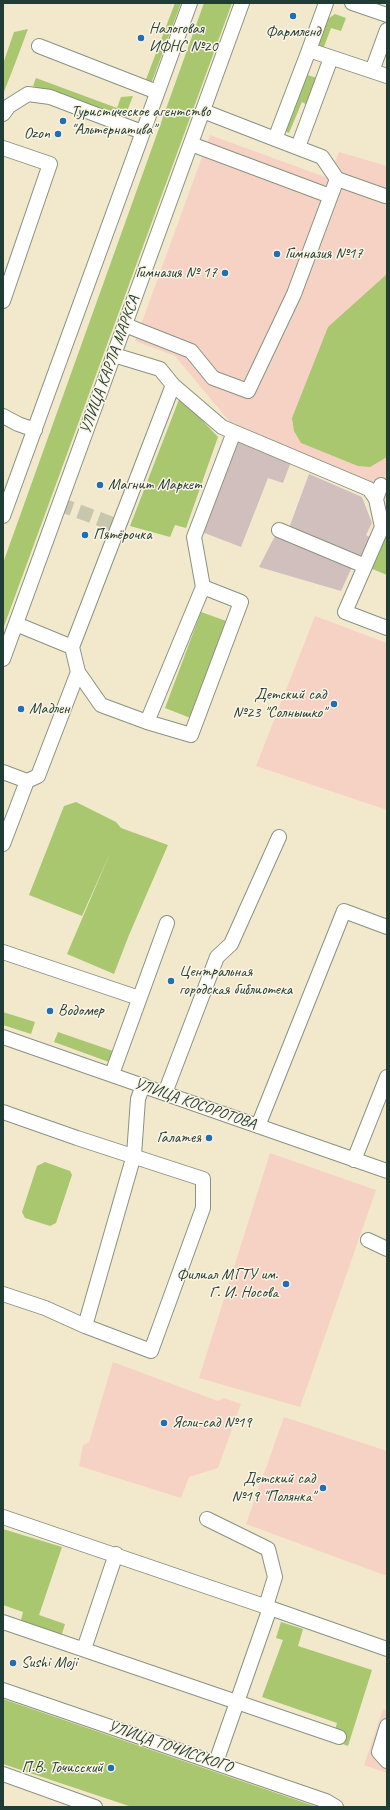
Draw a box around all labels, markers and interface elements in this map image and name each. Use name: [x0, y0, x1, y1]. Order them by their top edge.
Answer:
marker: Фармленд: [288, 11, 298, 21]
place label: Налоговая ИФНС №20: [149, 19, 218, 57]
place label: Фармленд: [266, 22, 320, 42]
marker: Налоговая ИФНС №20: [136, 33, 146, 43]
place label: Туристическое агентство "Альтернатива": [71, 102, 210, 140]
marker: Туристическое агентство "Альтернатива": [58, 116, 68, 126]
place label: Ozon: [24, 124, 50, 144]
marker: Ozon: [53, 129, 63, 139]
place label: Гимназия №17: [285, 244, 363, 264]
marker: Гимназия №17: [272, 249, 282, 259]
place label: Гимназия № 17: [135, 263, 217, 283]
marker: Гимназия № 17: [220, 268, 230, 278]
street label: УЛИЦА КАРЛА МАРКСА: [76, 293, 144, 437]
place label: Магнит Маркет: [108, 475, 202, 495]
marker: Магнит Маркет: [95, 480, 105, 490]
place label: Пятёрочка: [93, 525, 152, 545]
marker: Пятёрочка: [80, 530, 90, 540]
place label: Детский сад №23 "Солнышко": [233, 685, 326, 723]
place label: Мадлен: [29, 699, 70, 719]
marker: Детский сад №23 "Солнышко": [329, 699, 339, 709]
marker: Мадлен: [16, 704, 26, 714]
place label: Центральная городская библиотека: [179, 962, 292, 1000]
marker: Центральная городская библиотека: [166, 976, 176, 986]
place label: Водомер: [58, 1001, 104, 1021]
marker: Водомер: [45, 1006, 55, 1016]
street label: УЛИЦА КОСОРОТОВА: [131, 1074, 259, 1134]
place label: Галатея: [157, 1128, 201, 1148]
marker: Галатея: [204, 1133, 214, 1143]
place label: Филиал МГТУ им. Г. И. Носова: [177, 1265, 278, 1303]
marker: Филиал МГТУ им. Г. И. Носова: [281, 1279, 291, 1289]
place label: Ясли-сад №19: [172, 1413, 252, 1433]
marker: Ясли-сад №19: [159, 1418, 169, 1428]
place label: Детский сад №19 "Полянка": [232, 1469, 315, 1507]
marker: Детский сад №19 "Полянка": [318, 1483, 328, 1493]
place label: Sushi Moji: [21, 1653, 77, 1673]
marker: Sushi Moji: [8, 1658, 18, 1668]
street label: УЛИЦА ТОЧИССКОГО: [105, 1717, 235, 1777]
place label: П.В. Точисский: [21, 1758, 103, 1778]
marker: П.В. Точисский: [106, 1763, 116, 1773]

